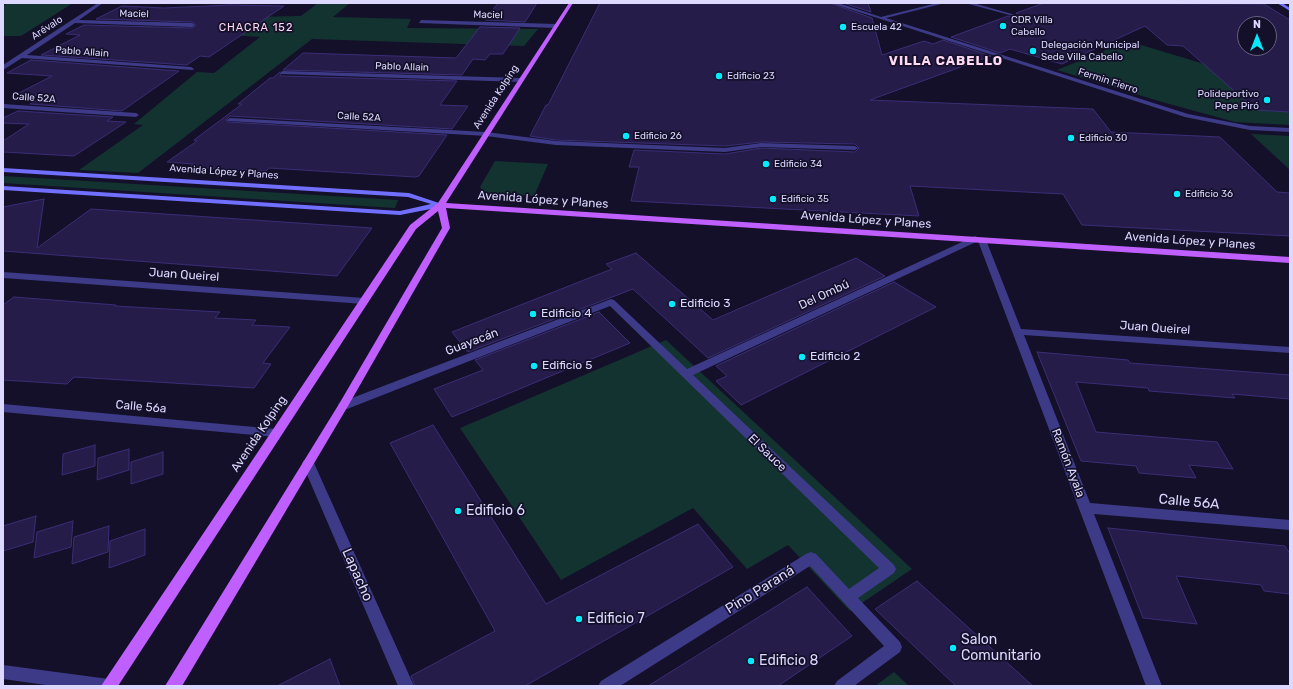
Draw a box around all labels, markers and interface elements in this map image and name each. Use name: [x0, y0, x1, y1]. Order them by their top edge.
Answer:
street label: Maciel: [119, 7, 149, 21]
street label: Maciel: [473, 8, 503, 22]
street label: Arévalo: [29, 13, 65, 43]
place label: CDR Villa Cabello: [1011, 14, 1053, 38]
north arrow: [1237, 16, 1277, 56]
text: N: [1253, 18, 1261, 31]
district label: CHACRA 152: [219, 21, 293, 35]
place label: Escuela 42: [851, 21, 902, 33]
marker: CDR Villa Cabello: [998, 21, 1008, 31]
marker: Escuela 42: [838, 22, 848, 32]
place label: Delegación Municipal Sede Villa Cabello: [1041, 39, 1139, 62]
street label: Pablo Allain: [55, 44, 109, 60]
marker: Delegación Municipal Sede Villa Cabello: [1028, 46, 1038, 56]
district label: VILLA CABELLO: [889, 53, 1003, 69]
street label: Pablo Allain: [375, 60, 429, 74]
street label: Avenida Kolping: [471, 63, 521, 131]
street label: Fermin Fierro: [1077, 66, 1139, 96]
place label: Edificio 23: [727, 70, 775, 82]
marker: Edificio 23: [714, 71, 724, 81]
place label: Polideportivo Pepe Piró: [1198, 88, 1259, 112]
street label: Calle 52A: [12, 90, 56, 106]
marker: Polideportivo Pepe Piró: [1262, 95, 1272, 105]
street label: Calle 52A: [337, 110, 381, 124]
place label: Edificio 26: [634, 130, 682, 142]
marker: Edificio 26: [621, 131, 631, 141]
place label: Edificio 30: [1079, 132, 1127, 144]
marker: Edificio 30: [1066, 133, 1076, 143]
place label: Edificio 34: [774, 158, 822, 170]
marker: Edificio 34: [761, 159, 771, 169]
street label: Avenida López y Planes: [169, 162, 279, 182]
street label: Avenida López y Planes: [477, 188, 609, 212]
place label: Edificio 36: [1185, 188, 1233, 200]
marker: Edificio 36: [1172, 189, 1182, 199]
place label: Edificio 35: [781, 193, 829, 205]
marker: Edificio 35: [768, 194, 778, 204]
street label: Avenida López y Planes: [800, 208, 932, 232]
street label: Avenida López y Planes: [1124, 229, 1256, 253]
street label: Juan Queirel: [148, 265, 220, 285]
street label: Del Ombú: [796, 277, 852, 313]
place label: Edificio 3: [680, 297, 730, 311]
marker: Edificio 3: [667, 299, 677, 309]
place label: Edificio 4: [541, 307, 592, 321]
marker: Edificio 4: [528, 309, 538, 319]
street label: Juan Queirel: [1119, 318, 1191, 338]
street label: Guayacán: [444, 325, 500, 359]
place label: Edificio 2: [810, 350, 860, 364]
marker: Edificio 2: [797, 352, 807, 362]
place label: Edificio 5: [542, 359, 592, 373]
marker: Edificio 5: [529, 361, 539, 371]
street label: Avenida Kolping: [228, 393, 290, 475]
street label: Calle 56a: [115, 398, 167, 416]
street label: Ramón Ayala: [1048, 427, 1088, 499]
street label: El Sauce: [745, 431, 789, 475]
street label: Calle 56A: [1158, 491, 1220, 513]
place label: Edificio 6: [466, 503, 525, 519]
marker: Edificio 6: [453, 506, 463, 516]
street label: Lapacho: [338, 546, 376, 604]
street label: Pino Paraná: [722, 562, 798, 618]
place label: Edificio 7: [587, 611, 645, 627]
marker: Edificio 7: [574, 614, 584, 624]
place label: Salon Comunitario: [961, 632, 1041, 664]
marker: Salon Comunitario: [948, 643, 958, 653]
place label: Edificio 8: [759, 653, 818, 669]
marker: Edificio 8: [746, 656, 756, 666]

